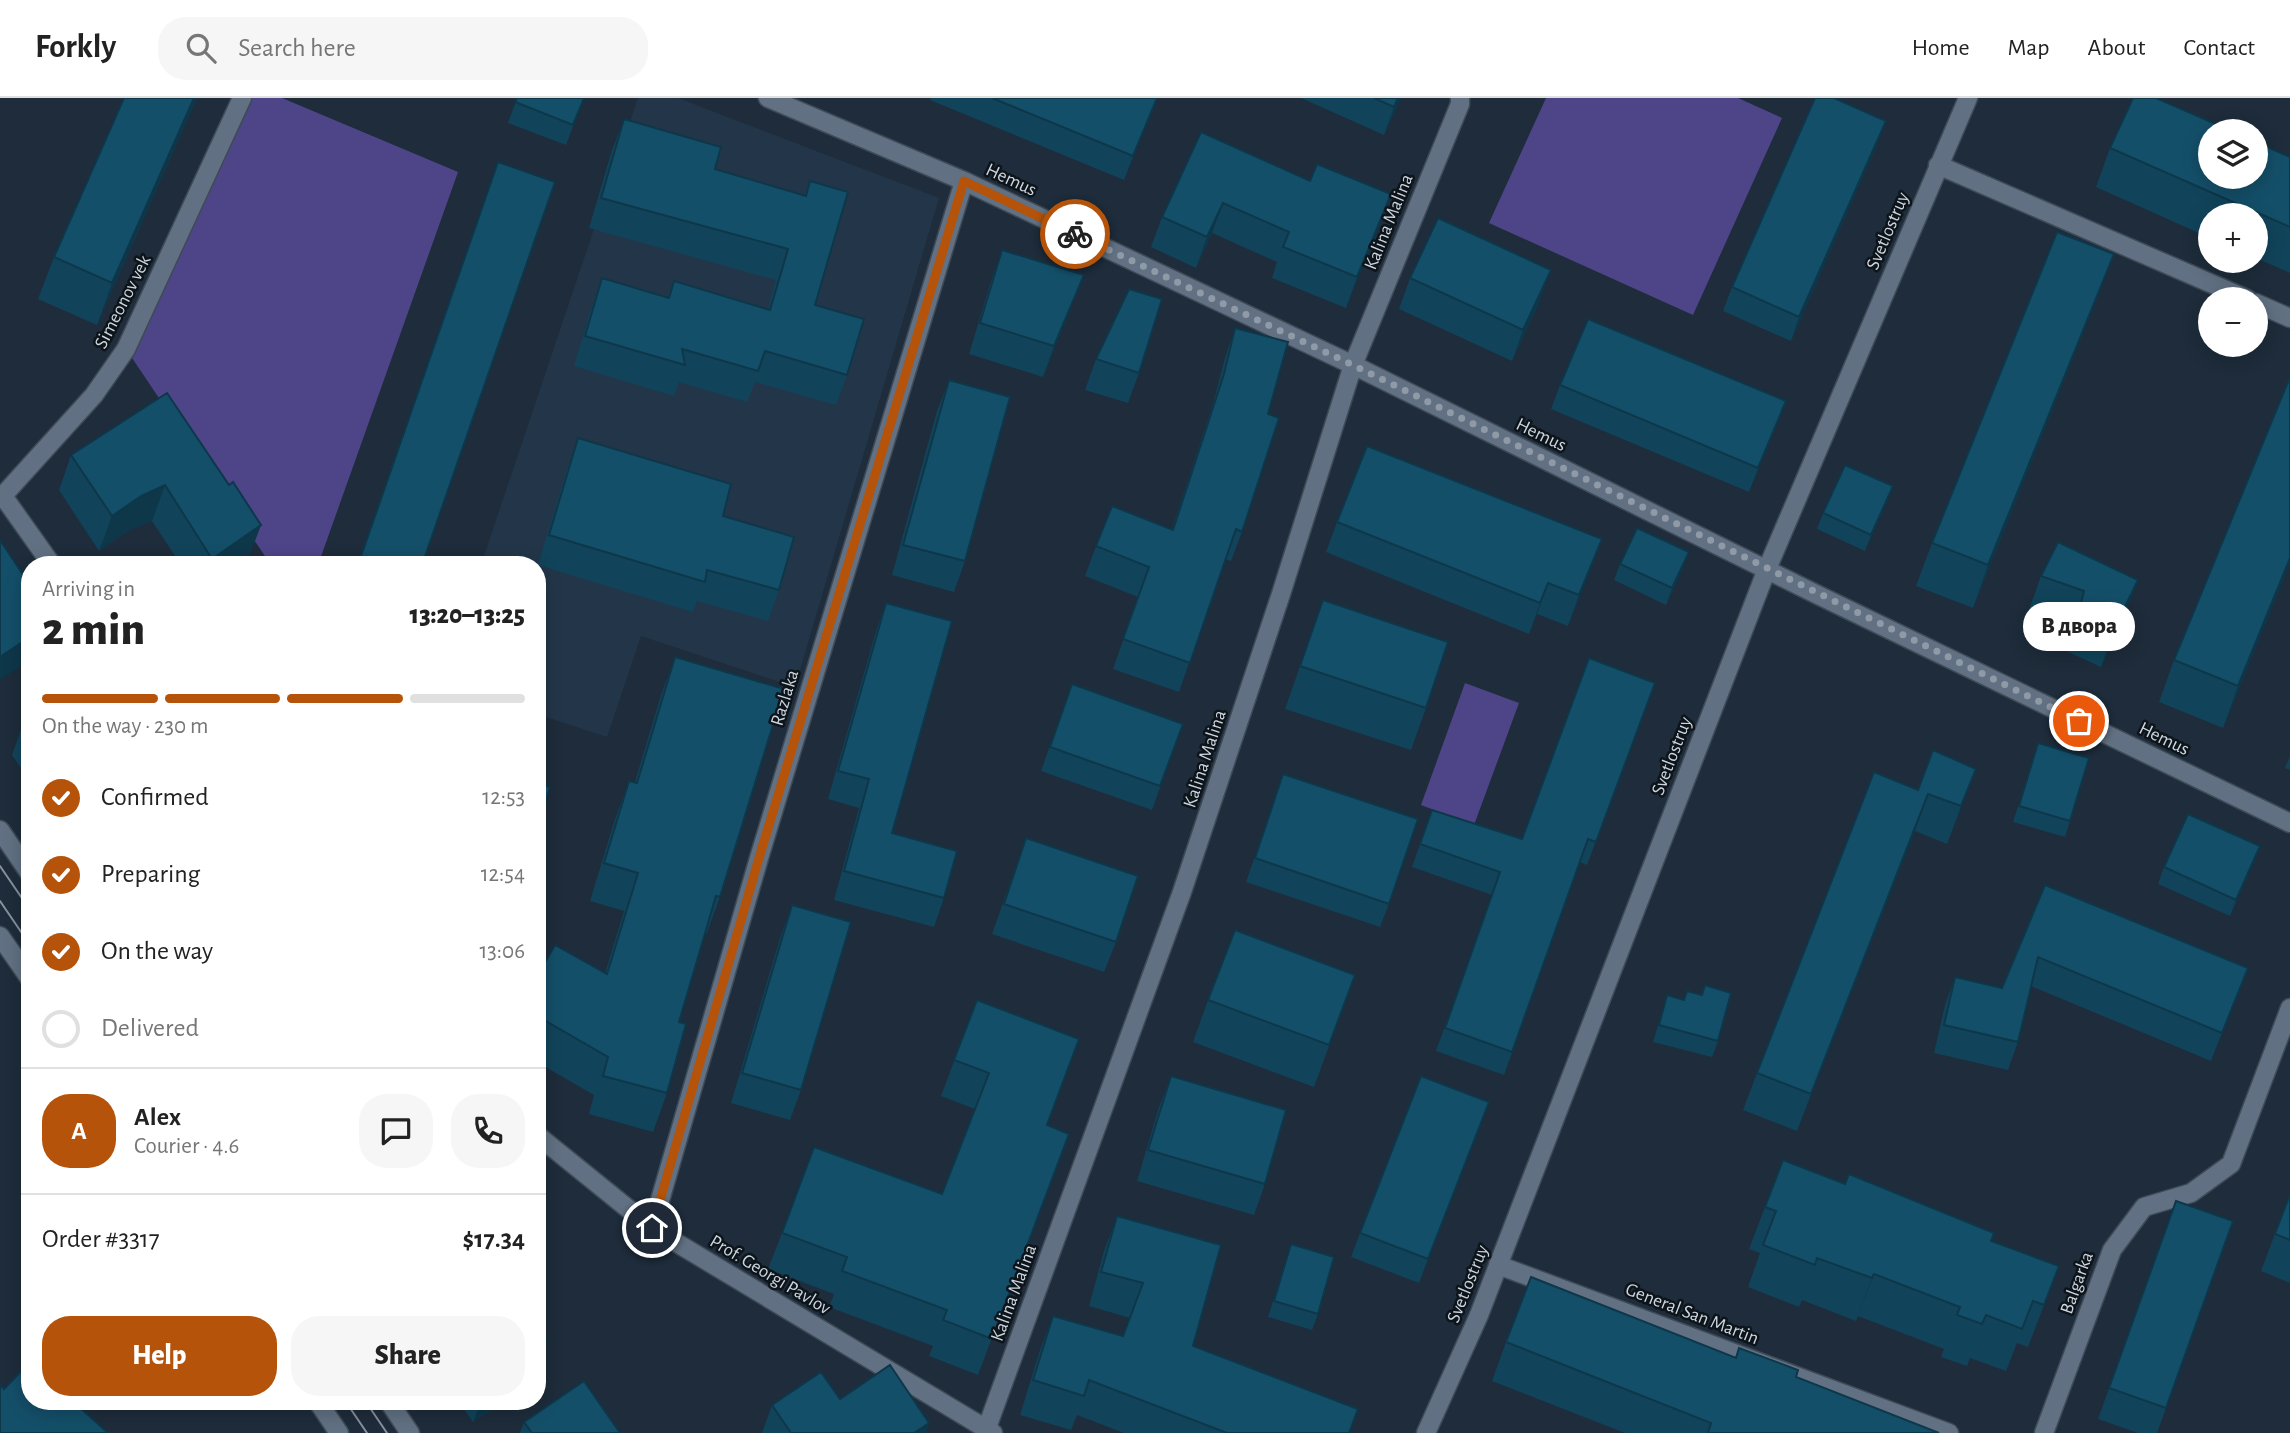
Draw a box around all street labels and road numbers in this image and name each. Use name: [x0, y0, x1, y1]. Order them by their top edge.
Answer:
street label: Hemus: [983, 160, 1039, 200]
street label: Kalina Malina: [1361, 171, 1417, 273]
street label: Svetlostruy: [1863, 190, 1913, 272]
street label: Simeonov vek: [91, 252, 155, 352]
street label: Hemus: [1513, 415, 1569, 455]
street label: Razlaka: [768, 668, 803, 728]
street label: Kalina Malina: [1180, 708, 1230, 810]
street label: Svetlostruy: [1648, 714, 1696, 798]
street label: Hemus: [2136, 719, 2192, 759]
street label: Prof. Georgi Pavlov: [706, 1232, 834, 1318]
street label: Kalina Malina: [988, 1242, 1040, 1344]
street label: Svetlostruy: [1444, 1242, 1492, 1326]
street label: Balgarka: [2057, 1249, 2097, 1317]
street label: General San Martin: [1623, 1280, 1761, 1348]

